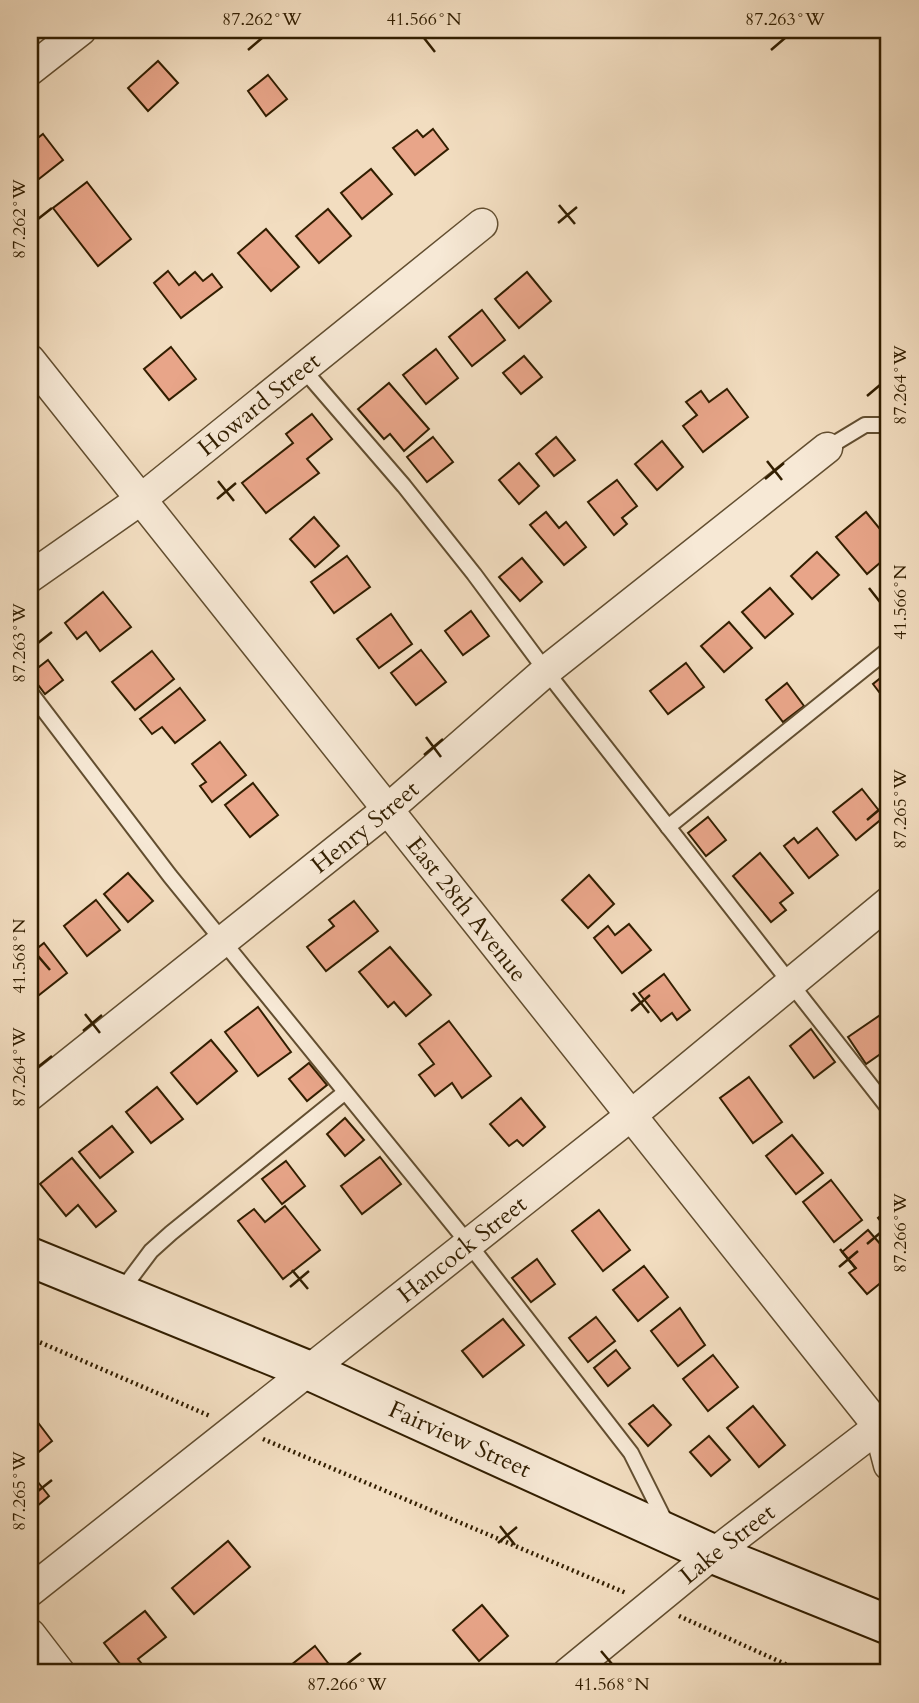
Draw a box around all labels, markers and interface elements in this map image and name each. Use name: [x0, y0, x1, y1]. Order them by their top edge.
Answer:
text: 87.262°W: [222, 7, 302, 32]
text: 41.566°N: [386, 7, 462, 32]
text: 87.263°W: [745, 7, 825, 32]
text: 87.262°W: [7, 179, 32, 259]
street label: Howard Street: [191, 344, 327, 464]
text: 87.264°W: [888, 345, 913, 425]
text: 41.566°N: [888, 564, 913, 640]
text: 87.263°W: [7, 603, 32, 683]
text: 87.265°W: [888, 769, 913, 849]
street label: Henry Street: [304, 773, 426, 881]
street label: East 28th Avenue: [399, 830, 535, 989]
text: 41.568°N: [7, 918, 32, 994]
text: 87.264°W: [7, 1027, 32, 1107]
street label: Hancock Street: [391, 1187, 534, 1310]
text: 87.266°W: [888, 1193, 913, 1273]
street label: Fairview Street: [384, 1392, 537, 1486]
text: 87.265°W: [7, 1451, 32, 1531]
street label: Lake Street: [672, 1496, 782, 1592]
text: 87.266°W: [307, 1672, 387, 1697]
text: 41.568°N: [574, 1672, 650, 1697]

